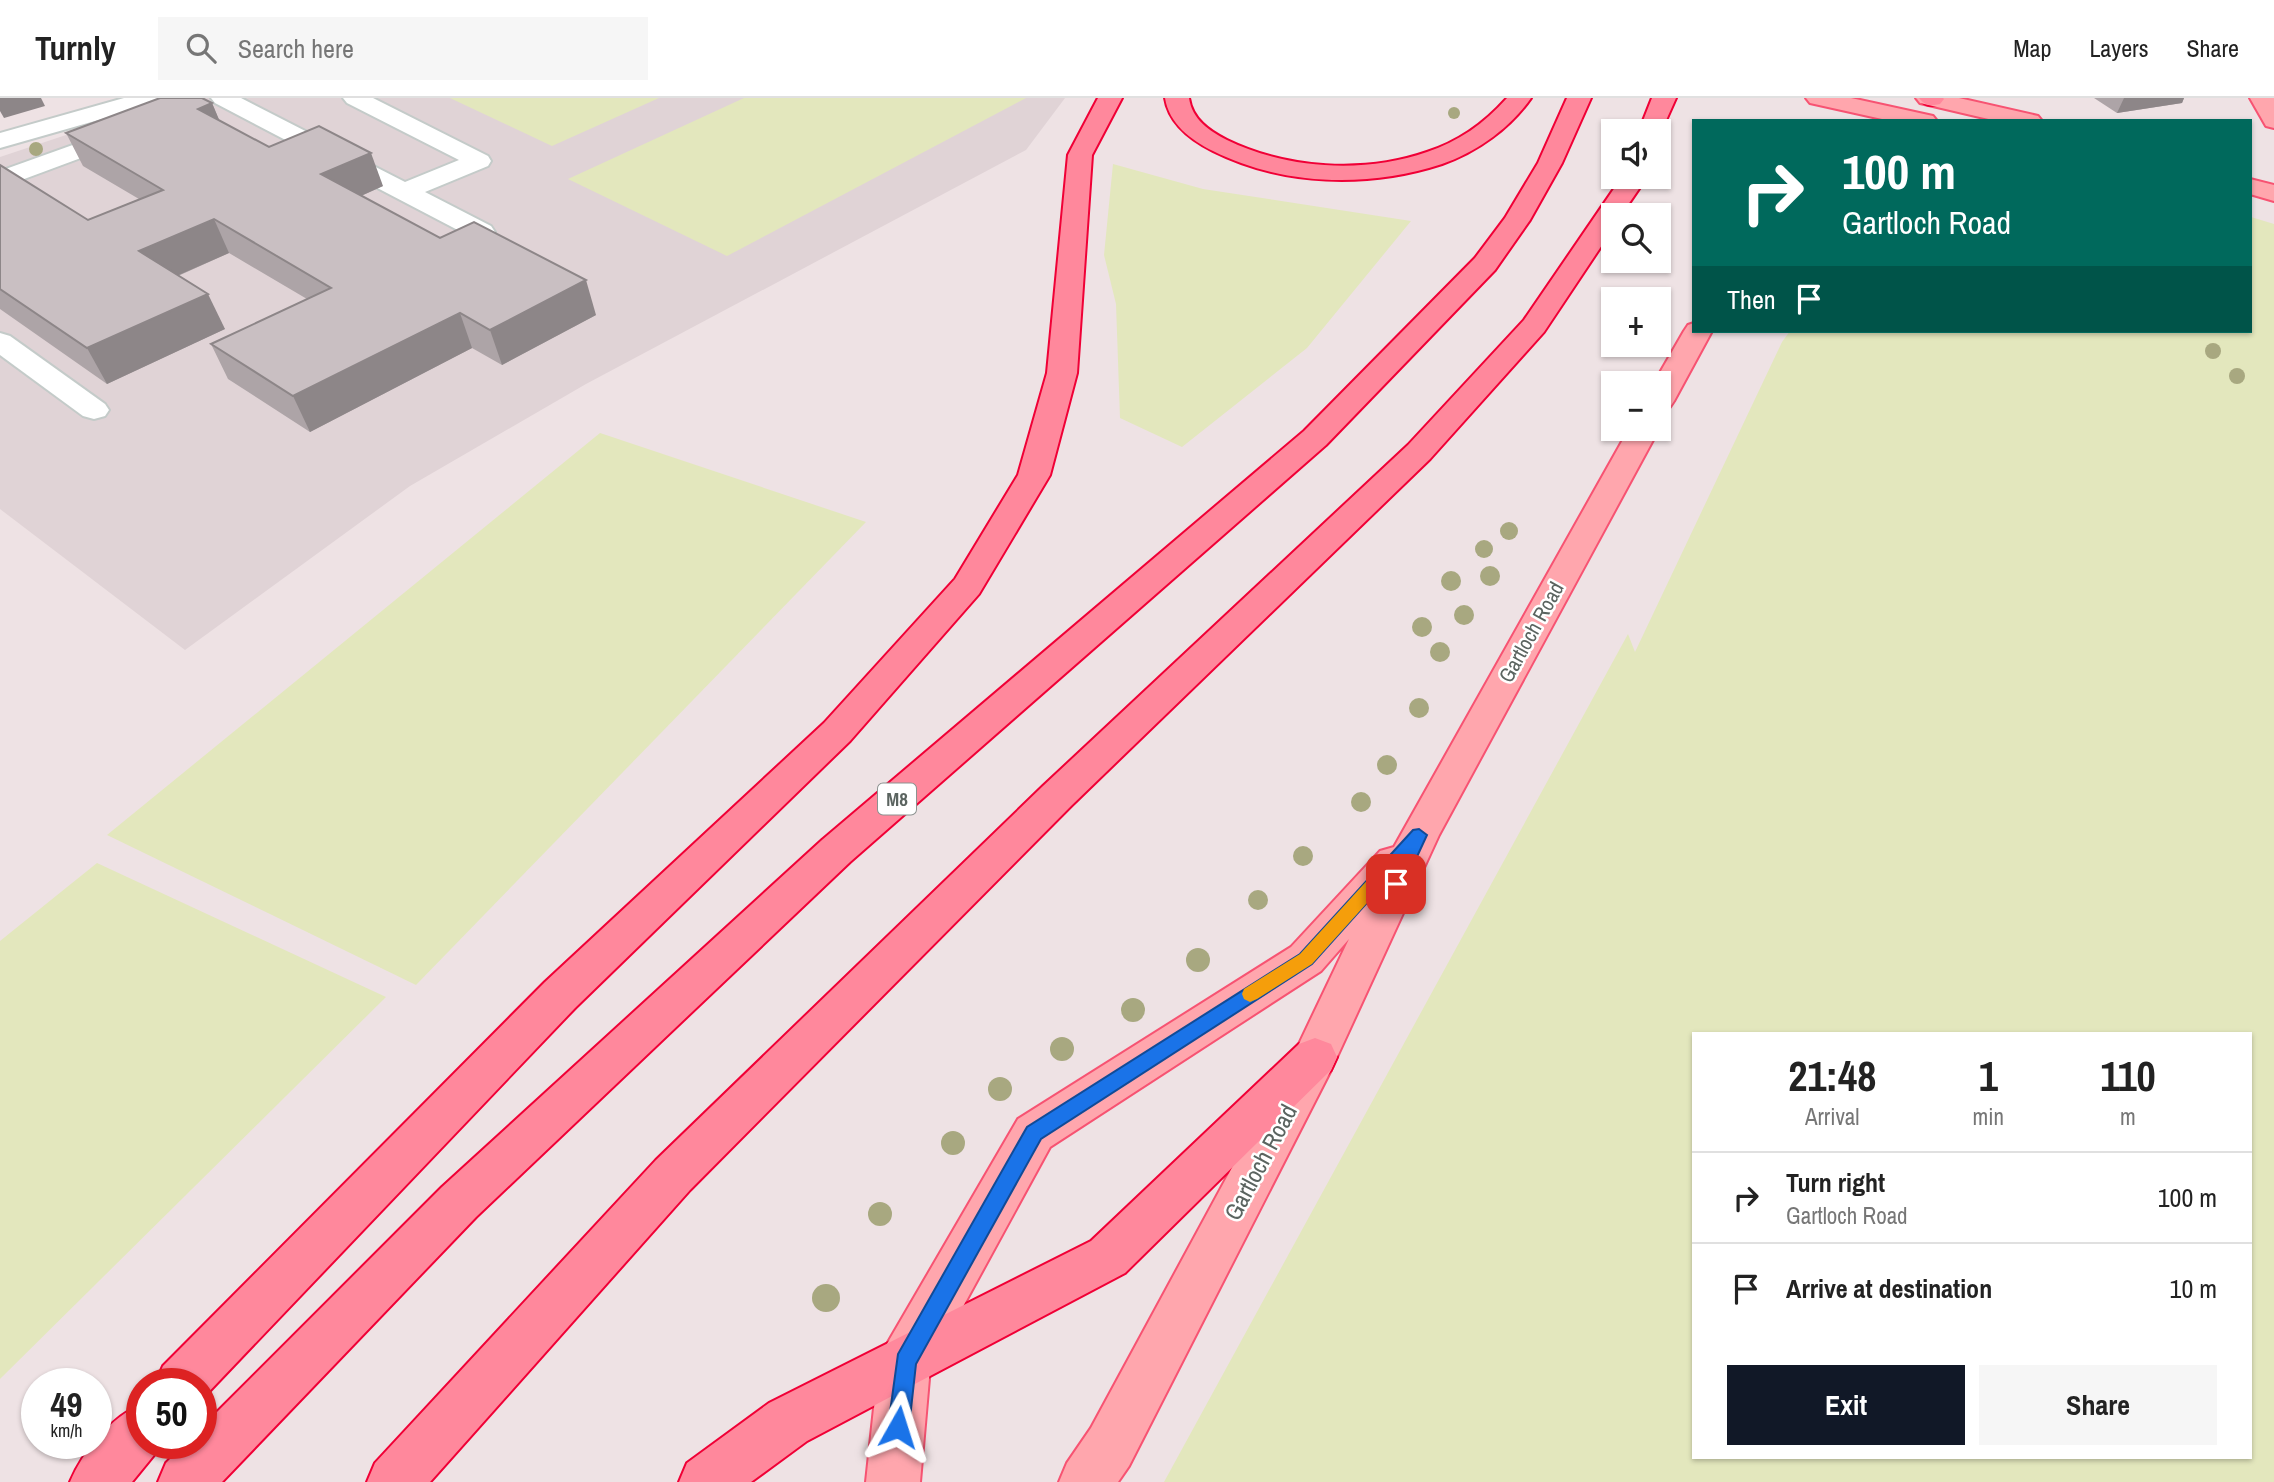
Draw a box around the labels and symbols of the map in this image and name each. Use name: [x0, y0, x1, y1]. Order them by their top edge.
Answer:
street label: Gartloch Road: [1491, 576, 1571, 688]
road number: M8: [878, 784, 916, 814]
pin: [1366, 854, 1426, 914]
street label: Gartloch Road: [1216, 1098, 1304, 1226]
speed limit sign: 50: [126, 1368, 217, 1459]
position arrow: [861, 1390, 935, 1464]

